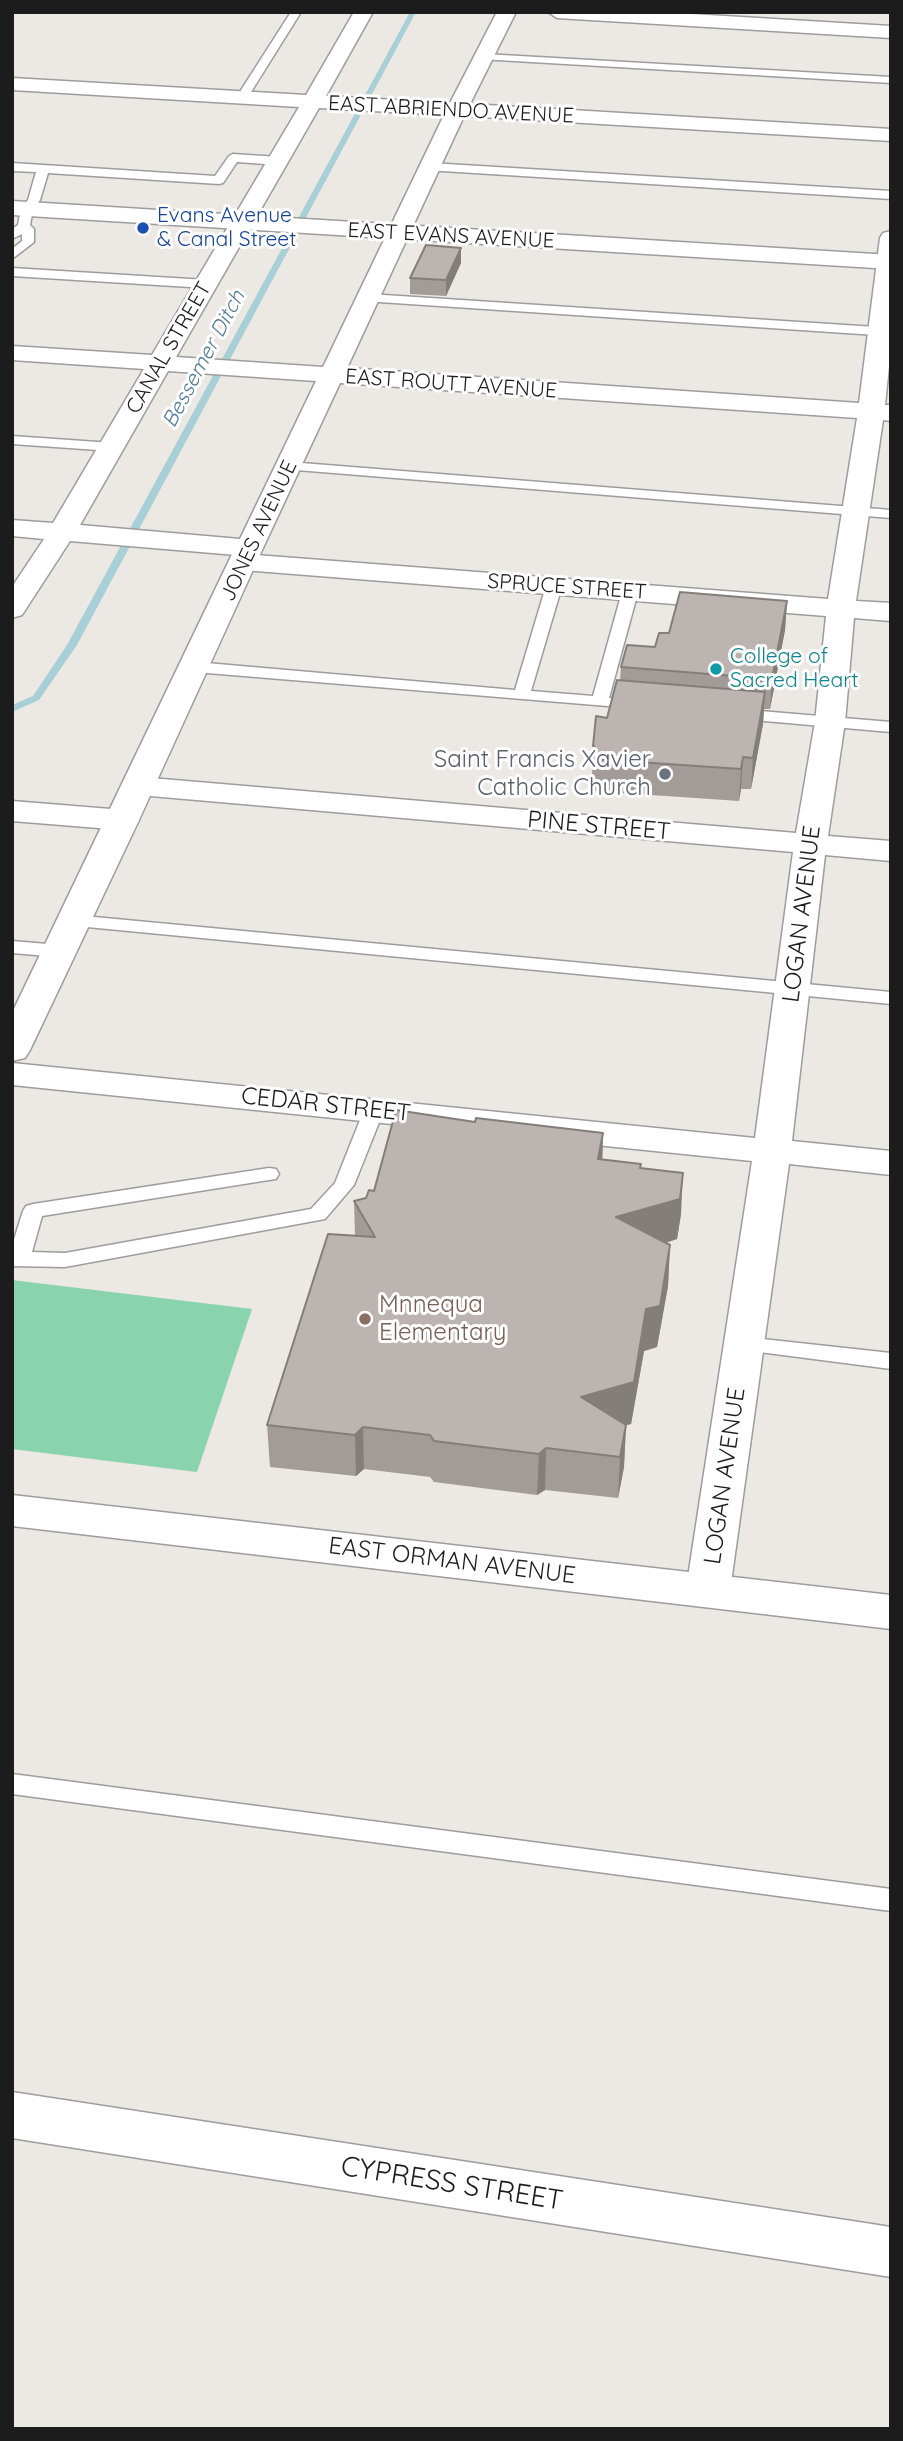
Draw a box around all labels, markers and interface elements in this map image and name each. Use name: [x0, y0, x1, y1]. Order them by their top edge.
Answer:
street label: EAST ABRIENDO AVENUE: [327, 91, 575, 129]
place label: Evans Avenue & Canal Street: [157, 203, 296, 253]
street label: EAST EVANS AVENUE: [347, 218, 555, 254]
marker: Evans Avenue & Canal Street: [135, 220, 151, 236]
street label: CANAL STREET: [121, 278, 217, 418]
water label: Bessemer Ditch: [157, 286, 251, 432]
street label: EAST ROUTT AVENUE: [344, 364, 558, 404]
street label: JONES AVENUE: [215, 457, 303, 605]
street label: SPRUCE STREET: [486, 569, 648, 605]
place label: College of Sacred Heart: [730, 644, 858, 694]
marker: College of Sacred Heart: [708, 661, 724, 677]
place label: Saint Francis Xavier Catholic Church: [434, 746, 651, 802]
marker: Saint Francis Xavier Catholic Church: [657, 766, 673, 782]
street label: PINE STREET: [526, 805, 672, 847]
street label: LOGAN AVENUE: [777, 824, 827, 1004]
street label: CEDAR STREET: [240, 1082, 412, 1128]
place label: Mnnequa Elementary: [379, 1291, 506, 1347]
marker: Mnnequa Elementary: [357, 1311, 373, 1327]
street label: LOGAN AVENUE: [698, 1386, 752, 1566]
street label: EAST ORMAN AVENUE: [327, 1532, 577, 1590]
street label: CYPRESS STREET: [338, 2150, 566, 2218]

